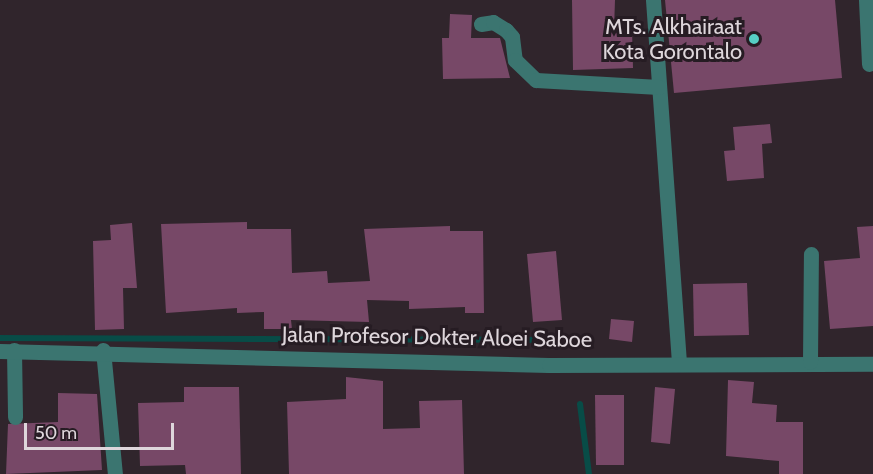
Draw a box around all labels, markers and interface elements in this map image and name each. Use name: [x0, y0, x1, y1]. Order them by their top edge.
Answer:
place label: MTs. Alkhairaat Kota Gorontalo: [603, 13, 742, 64]
marker: MTs. Alkhairaat Kota Gorontalo: [747, 32, 761, 46]
street label: Jalan Profesor Dokter Aloei Saboe: [282, 321, 592, 353]
scale bar: [27, 411, 177, 449]
text: 50 m: [35, 422, 77, 444]

